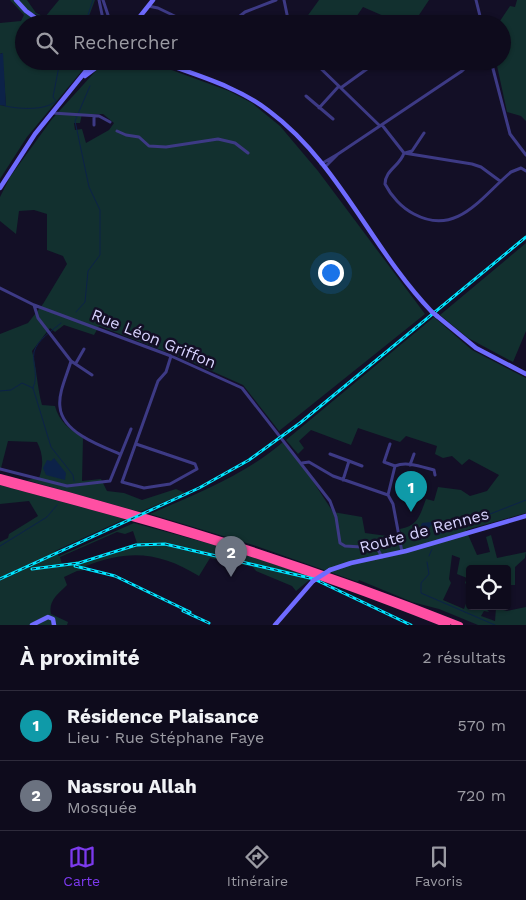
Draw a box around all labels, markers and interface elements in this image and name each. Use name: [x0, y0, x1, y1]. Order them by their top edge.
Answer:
search box: [15, 15, 511, 70]
icon: search: [33, 29, 61, 57]
text: Rechercher: [73, 31, 178, 54]
your location: [318, 260, 344, 286]
street label: Rue Léon Griffon: [89, 305, 219, 372]
pin: 1: [395, 471, 427, 512]
street label: Route de Rennes: [357, 504, 491, 557]
pin: 2: [215, 536, 247, 577]
map controls: [466, 565, 511, 610]
button: locate: [466, 565, 511, 610]
text: À proximité: [20, 645, 140, 670]
text: 2 résultats: [422, 648, 506, 667]
text: Résidence Plaisance: [67, 705, 259, 728]
text: 1: [33, 716, 39, 735]
text: 570 m: [457, 716, 506, 735]
text: Lieu · Rue Stéphane Faye: [67, 728, 264, 747]
text: Nassrou Allah: [67, 775, 197, 798]
text: 2: [31, 786, 41, 805]
text: 720 m: [457, 786, 506, 805]
text: Mosquée: [67, 798, 137, 817]
tab: Carte: [63, 843, 100, 889]
tab: Itinéraire: [227, 843, 288, 889]
tab: Favoris: [415, 843, 463, 889]

